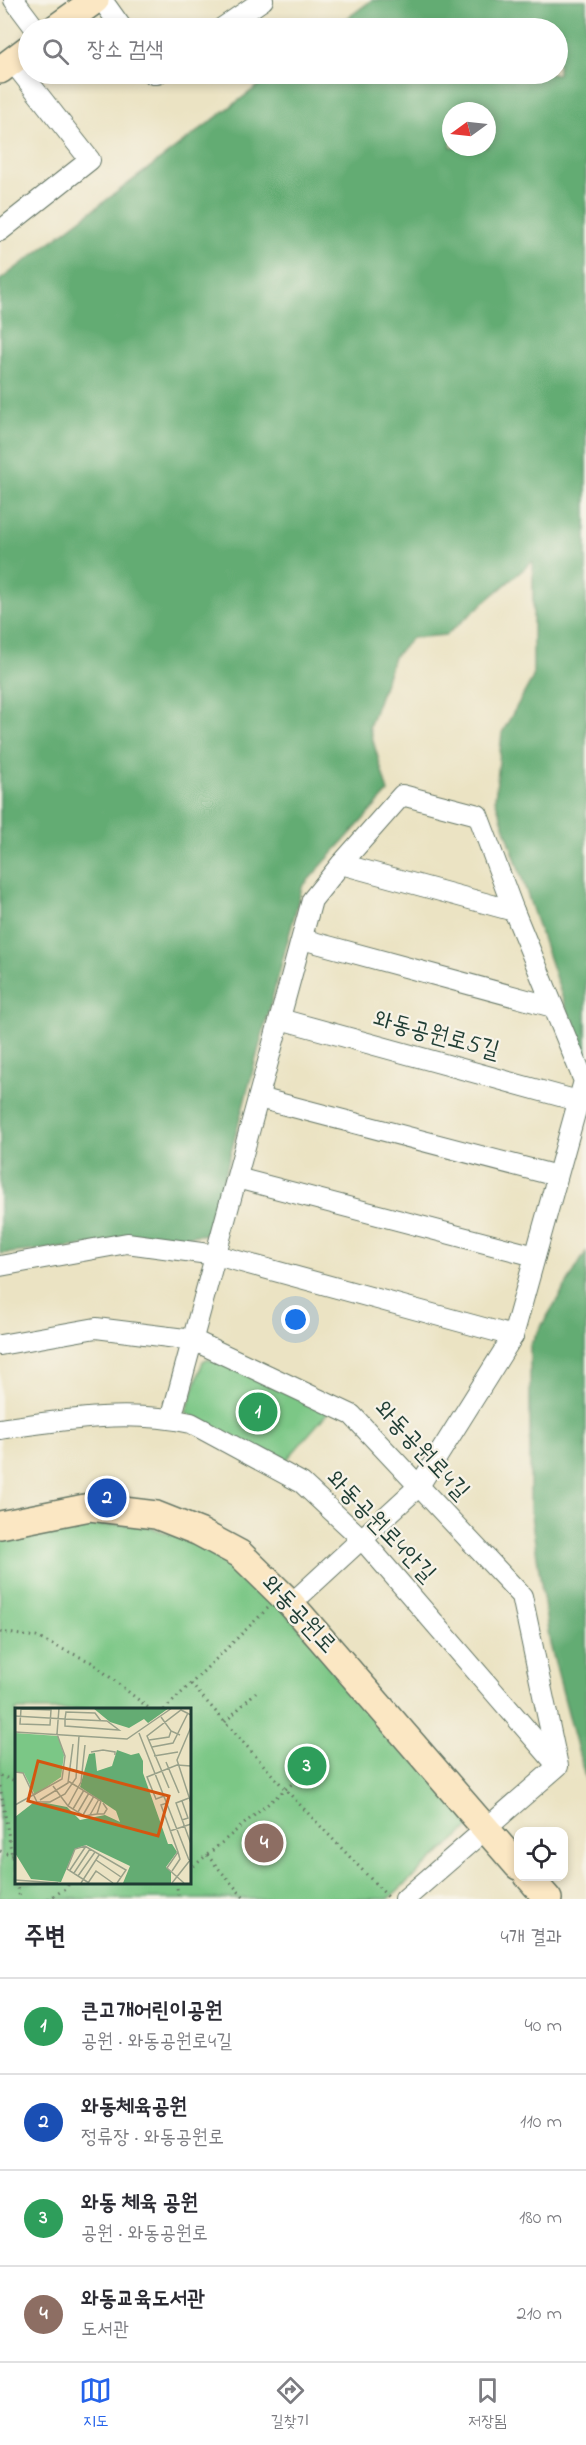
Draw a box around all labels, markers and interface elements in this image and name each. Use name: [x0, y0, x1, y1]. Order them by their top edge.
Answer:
search box: [18, 18, 568, 84]
icon: search: [39, 35, 72, 68]
text: 장소 검색: [87, 35, 163, 67]
north arrow: [442, 102, 496, 156]
street label: 와동공원로5길: [369, 1002, 503, 1070]
your location: [281, 1305, 310, 1334]
pin: 1: [238, 1390, 278, 1434]
street label: 와동공원로4길: [365, 1393, 477, 1509]
street label: 와동공원로4안길: [317, 1463, 443, 1591]
pin: 2: [88, 1476, 126, 1520]
street label: 와동공원로: [252, 1568, 344, 1662]
inset map: [15, 1708, 190, 1884]
pin: 3: [288, 1744, 326, 1788]
pin: 4: [244, 1820, 284, 1866]
map controls: [514, 1827, 568, 1881]
button: locate: [514, 1827, 568, 1881]
text: 주변: [24, 1919, 66, 1957]
text: 4개 결과: [500, 1924, 562, 1953]
text: 큰고개어린이공원: [81, 1996, 223, 2028]
text: 1: [40, 2012, 47, 2041]
text: 40 m: [525, 2012, 562, 2041]
text: 공원 · 와동공원로4길: [81, 2028, 232, 2057]
text: 와동체육공원: [81, 2092, 187, 2124]
text: 2: [39, 2108, 48, 2137]
text: 110 m: [520, 2108, 562, 2137]
text: 정류장 · 와동공원로: [81, 2124, 224, 2153]
text: 와동 체육 공원: [81, 2188, 198, 2220]
text: 3: [39, 2204, 48, 2233]
text: 180 m: [519, 2204, 562, 2233]
text: 공원 · 와동공원로: [81, 2220, 208, 2249]
text: 와동교육도서관: [81, 2284, 205, 2316]
text: 4: [39, 2300, 48, 2329]
text: 210 m: [517, 2300, 562, 2329]
text: 도서관: [81, 2316, 129, 2345]
tab: 지도: [79, 2374, 112, 2434]
tab: 길찾기: [271, 2374, 309, 2434]
tab: 저장됨: [468, 2374, 507, 2434]

